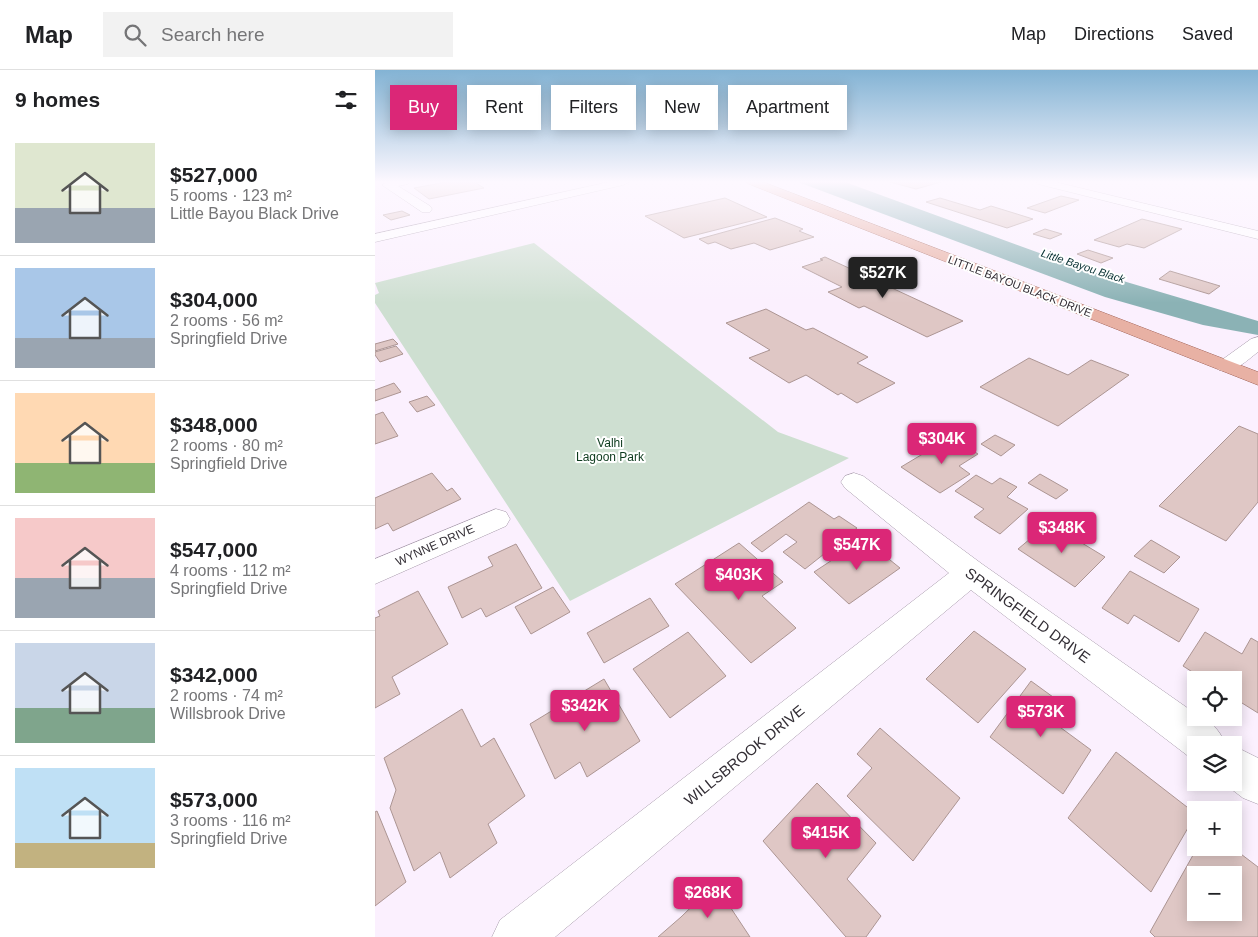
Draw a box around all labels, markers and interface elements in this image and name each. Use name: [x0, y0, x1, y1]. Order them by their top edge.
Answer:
search box: [103, 12, 453, 57]
text: Map: [25, 21, 73, 48]
icon: search: [121, 21, 149, 49]
text: Search here: [161, 24, 265, 45]
text: Map: [1011, 24, 1046, 44]
text: Directions: [1074, 24, 1154, 44]
text: Saved: [1182, 24, 1233, 44]
chip: Buy: [390, 85, 457, 130]
chip: Rent: [467, 85, 541, 130]
chip: Filters: [551, 85, 636, 130]
chip: New: [646, 85, 718, 130]
chip: Apartment: [728, 85, 847, 130]
icon: filters: [332, 86, 360, 114]
text: 9 homes: [15, 88, 100, 111]
icon: home: [55, 163, 115, 223]
text: $527,000: [170, 163, 258, 186]
text: 5 rooms · 123 m²: [170, 187, 292, 204]
text: Little Bayou Black Drive: [170, 205, 339, 222]
water label: Little Bayou Black: [1040, 247, 1127, 285]
street label: LITTLE BAYOU BLACK DRIVE: [947, 253, 1093, 319]
pin: $527K: [848, 256, 918, 299]
text: $527K: [859, 264, 907, 281]
icon: home: [55, 288, 115, 348]
text: $304,000: [170, 288, 258, 311]
text: 2 rooms · 56 m²: [170, 312, 283, 329]
text: Springfield Drive: [170, 330, 287, 347]
icon: home: [55, 413, 115, 473]
text: $348,000: [170, 413, 258, 436]
pin: $304K: [907, 422, 977, 465]
text: $304K: [918, 430, 966, 447]
park label: Valhi Lagoon Park: [576, 436, 645, 464]
text: 2 rooms · 80 m²: [170, 437, 283, 454]
text: Springfield Drive: [170, 455, 287, 472]
pin: $348K: [1027, 512, 1097, 554]
text: $348K: [1038, 519, 1086, 536]
street label: WYNNE DRIVE: [393, 521, 477, 569]
pin: $547K: [822, 528, 892, 571]
text: $547K: [833, 536, 881, 553]
icon: home: [55, 538, 115, 598]
text: $547,000: [170, 538, 258, 561]
pin: $403K: [704, 558, 774, 601]
text: 4 rooms · 112 m²: [170, 562, 291, 579]
street label: SPRINGFIELD DRIVE: [962, 564, 1094, 666]
text: $403K: [715, 566, 763, 583]
text: Springfield Drive: [170, 580, 287, 597]
icon: home: [55, 663, 115, 723]
text: $342,000: [170, 663, 258, 686]
map controls: [1187, 671, 1242, 921]
button: locate: [1187, 671, 1242, 726]
text: 2 rooms · 74 m²: [170, 687, 283, 704]
pin: $342K: [550, 690, 620, 732]
pin: $573K: [1006, 696, 1076, 738]
text: $342K: [561, 697, 609, 714]
street label: WILLSBROOK DRIVE: [681, 701, 807, 809]
text: $573K: [1017, 703, 1065, 720]
text: Willsbrook Drive: [170, 705, 286, 722]
button: layers: [1187, 736, 1242, 791]
icon: home: [55, 788, 115, 848]
text: $573,000: [170, 788, 258, 811]
button: +: [1187, 801, 1242, 856]
text: 3 rooms · 116 m²: [170, 812, 291, 829]
pin: $415K: [791, 816, 861, 859]
text: $415K: [802, 824, 850, 841]
text: Springfield Drive: [170, 830, 287, 847]
button: −: [1187, 866, 1242, 921]
pin: $268K: [673, 876, 743, 919]
text: $268K: [684, 884, 732, 901]

